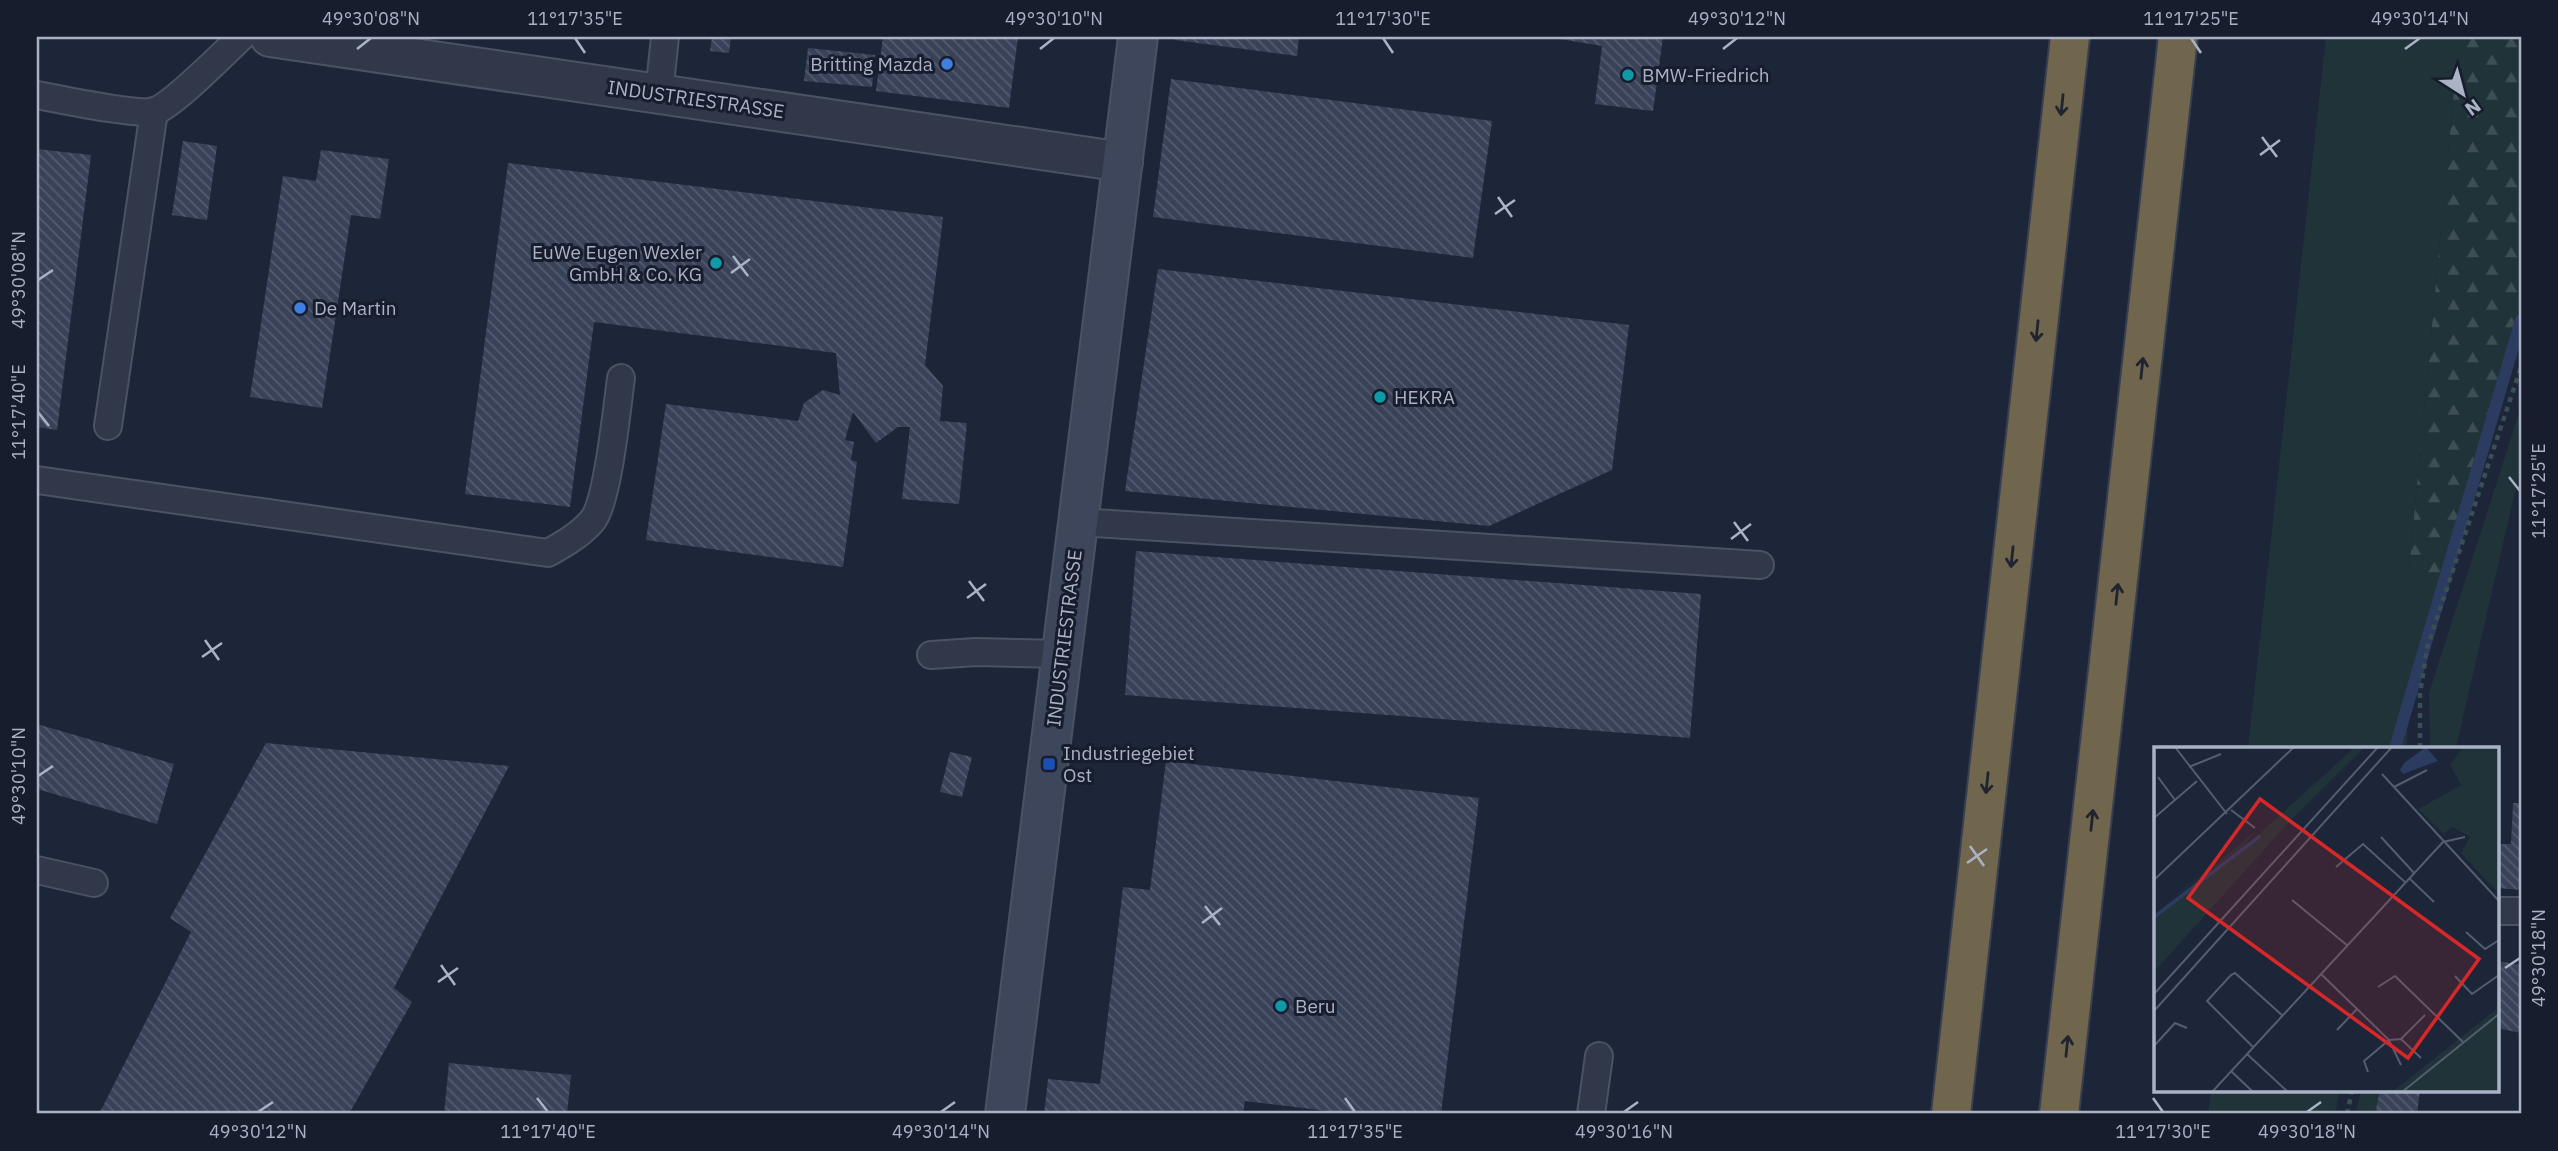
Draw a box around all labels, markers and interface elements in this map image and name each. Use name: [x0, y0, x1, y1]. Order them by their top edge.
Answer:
text: 49°30'08"N: [322, 7, 420, 30]
text: 11°17'35"E: [527, 7, 623, 30]
text: 49°30'10"N: [1005, 7, 1103, 30]
text: 11°17'30"E: [1335, 7, 1431, 30]
text: 49°30'12"N: [1688, 7, 1786, 30]
text: 11°17'25"E: [2143, 7, 2239, 30]
text: 49°30'14"N: [2371, 7, 2469, 30]
place label: Britting Mazda: [810, 52, 933, 76]
marker: Britting Mazda: [939, 56, 955, 72]
north arrow: [2428, 60, 2498, 130]
place label: BMW-Friedrich: [1642, 63, 1770, 87]
marker: BMW-Friedrich: [1620, 67, 1636, 83]
street label: INDUSTRIESTRASSE: [606, 75, 786, 123]
one-way arrow: [2056, 93, 2069, 115]
text: N: [2460, 94, 2486, 122]
text: 49°30'08"N: [7, 231, 30, 329]
place label: EuWe Eugen Wexler GmbH & Co. KG: [532, 240, 702, 286]
marker: EuWe Eugen Wexler GmbH & Co. KG: [708, 255, 724, 271]
place label: De Martin: [314, 296, 397, 320]
marker: De Martin: [292, 300, 308, 316]
one-way arrow: [2031, 319, 2044, 342]
one-way arrow: [2135, 357, 2148, 380]
text: 11°17'40"E: [7, 364, 30, 460]
place label: HEKRA: [1394, 385, 1455, 409]
marker: HEKRA: [1372, 389, 1388, 405]
text: 11°17'25"E: [2527, 443, 2550, 539]
one-way arrow: [2006, 545, 2019, 568]
street label: INDUSTRIESTRASSE: [1041, 548, 1087, 728]
one-way arrow: [2110, 583, 2123, 606]
text: 49°30'10"N: [7, 727, 30, 825]
place label: Industriegebiet Ost: [1063, 741, 1194, 787]
inset map: [2154, 747, 2498, 1092]
marker: Industriegebiet Ost: [1041, 756, 1057, 772]
one-way arrow: [1981, 771, 1994, 794]
one-way arrow: [2085, 809, 2098, 832]
text: 49°30'18"N: [2527, 909, 2550, 1007]
place label: Beru: [1295, 994, 1336, 1018]
marker: Beru: [1273, 998, 1289, 1014]
one-way arrow: [2060, 1036, 2073, 1058]
text: 49°30'12"N: [209, 1120, 307, 1143]
text: 11°17'40"E: [500, 1120, 596, 1143]
text: 49°30'14"N: [892, 1120, 990, 1143]
text: 11°17'35"E: [1307, 1120, 1403, 1143]
text: 49°30'16"N: [1575, 1120, 1673, 1143]
text: 11°17'30"E: [2115, 1120, 2211, 1143]
text: 49°30'18"N: [2258, 1120, 2356, 1143]

